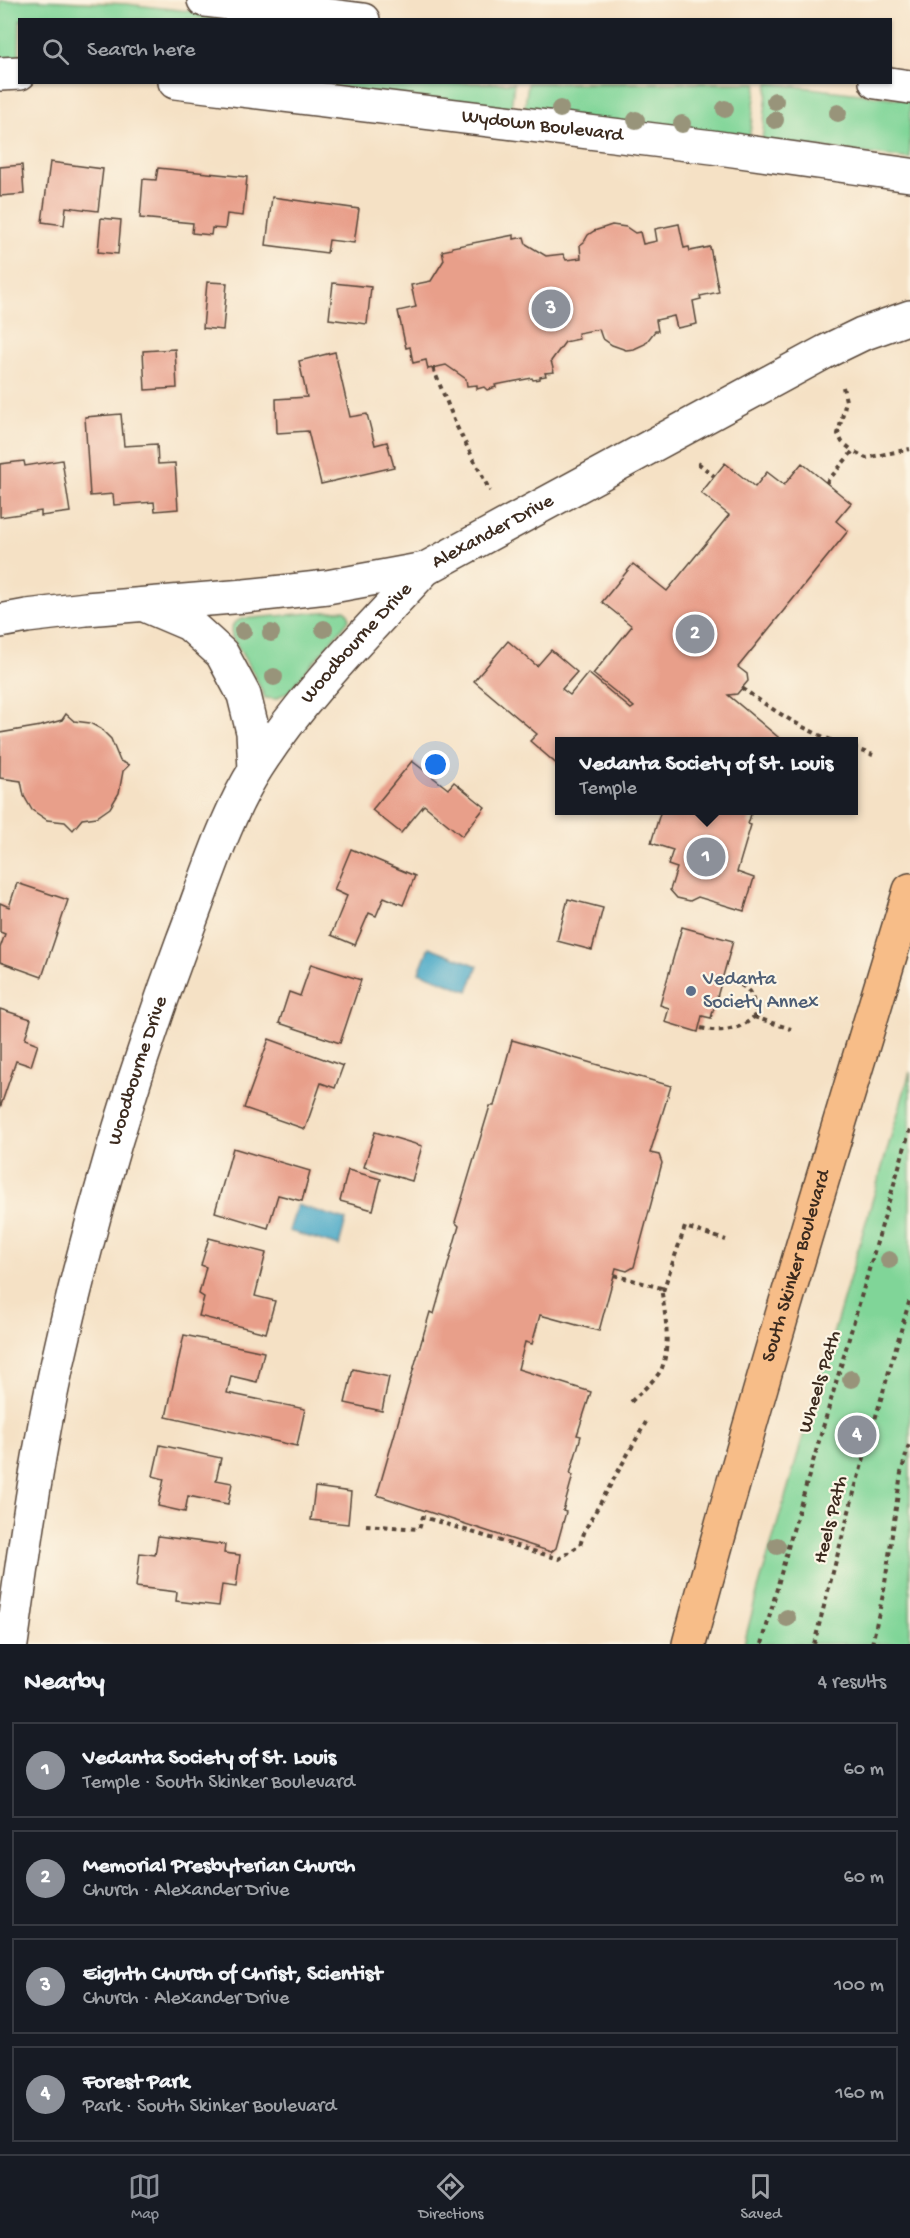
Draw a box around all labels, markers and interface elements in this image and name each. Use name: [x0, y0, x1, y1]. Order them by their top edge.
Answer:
search box: [18, 18, 892, 84]
icon: search: [39, 35, 72, 68]
text: Search here: [87, 38, 195, 64]
street label: Wydown Boulevard: [460, 105, 626, 148]
pin: 3: [532, 286, 570, 332]
street label: Alexander Drive: [428, 489, 559, 574]
street label: Woodbourne Drive: [296, 578, 418, 709]
pin: 2: [676, 612, 714, 656]
popup: [555, 737, 858, 815]
your location: [421, 750, 450, 779]
text: Vedanta Society of St. Louis: [580, 752, 833, 778]
text: Temple: [580, 778, 637, 801]
pin: 1: [686, 834, 726, 880]
place label: Vedanta Society Annex: [702, 969, 819, 1015]
marker: Vedanta Society Annex: [684, 984, 698, 998]
street label: Woodbourne Drive: [103, 993, 173, 1148]
street label: South Skinker Boulevard: [757, 1165, 837, 1365]
street label: Wheels Path: [795, 1328, 848, 1436]
pin: 4: [838, 1412, 876, 1458]
street label: Heels Path: [810, 1473, 854, 1566]
text: Nearby: [24, 1668, 105, 1699]
text: 4 results: [818, 1672, 886, 1695]
text: Vedanta Society of St. Louis: [83, 1746, 336, 1772]
text: 1: [41, 1759, 50, 1782]
text: 60 m: [844, 1759, 884, 1782]
text: Temple · South Skinker Boulevard: [83, 1772, 355, 1795]
text: Memorial Presbyterian Church: [83, 1854, 355, 1880]
text: 2: [41, 1867, 50, 1890]
text: 60 m: [844, 1867, 884, 1890]
text: Church · Alexander Drive: [83, 1880, 289, 1903]
text: Eighth Church of Christ, Scientist: [83, 1962, 382, 1988]
text: 3: [40, 1975, 51, 1998]
text: 100 m: [834, 1975, 884, 1998]
text: Church · Alexander Drive: [83, 1988, 289, 2011]
text: Forest Park: [83, 2070, 189, 2096]
text: 4: [41, 2083, 50, 2106]
text: 160 m: [835, 2083, 884, 2106]
text: Park · South Skinker Boulevard: [83, 2096, 336, 2119]
tab: Map: [128, 2170, 161, 2225]
tab: Directions: [418, 2170, 484, 2225]
tab: Saved: [740, 2170, 781, 2225]

